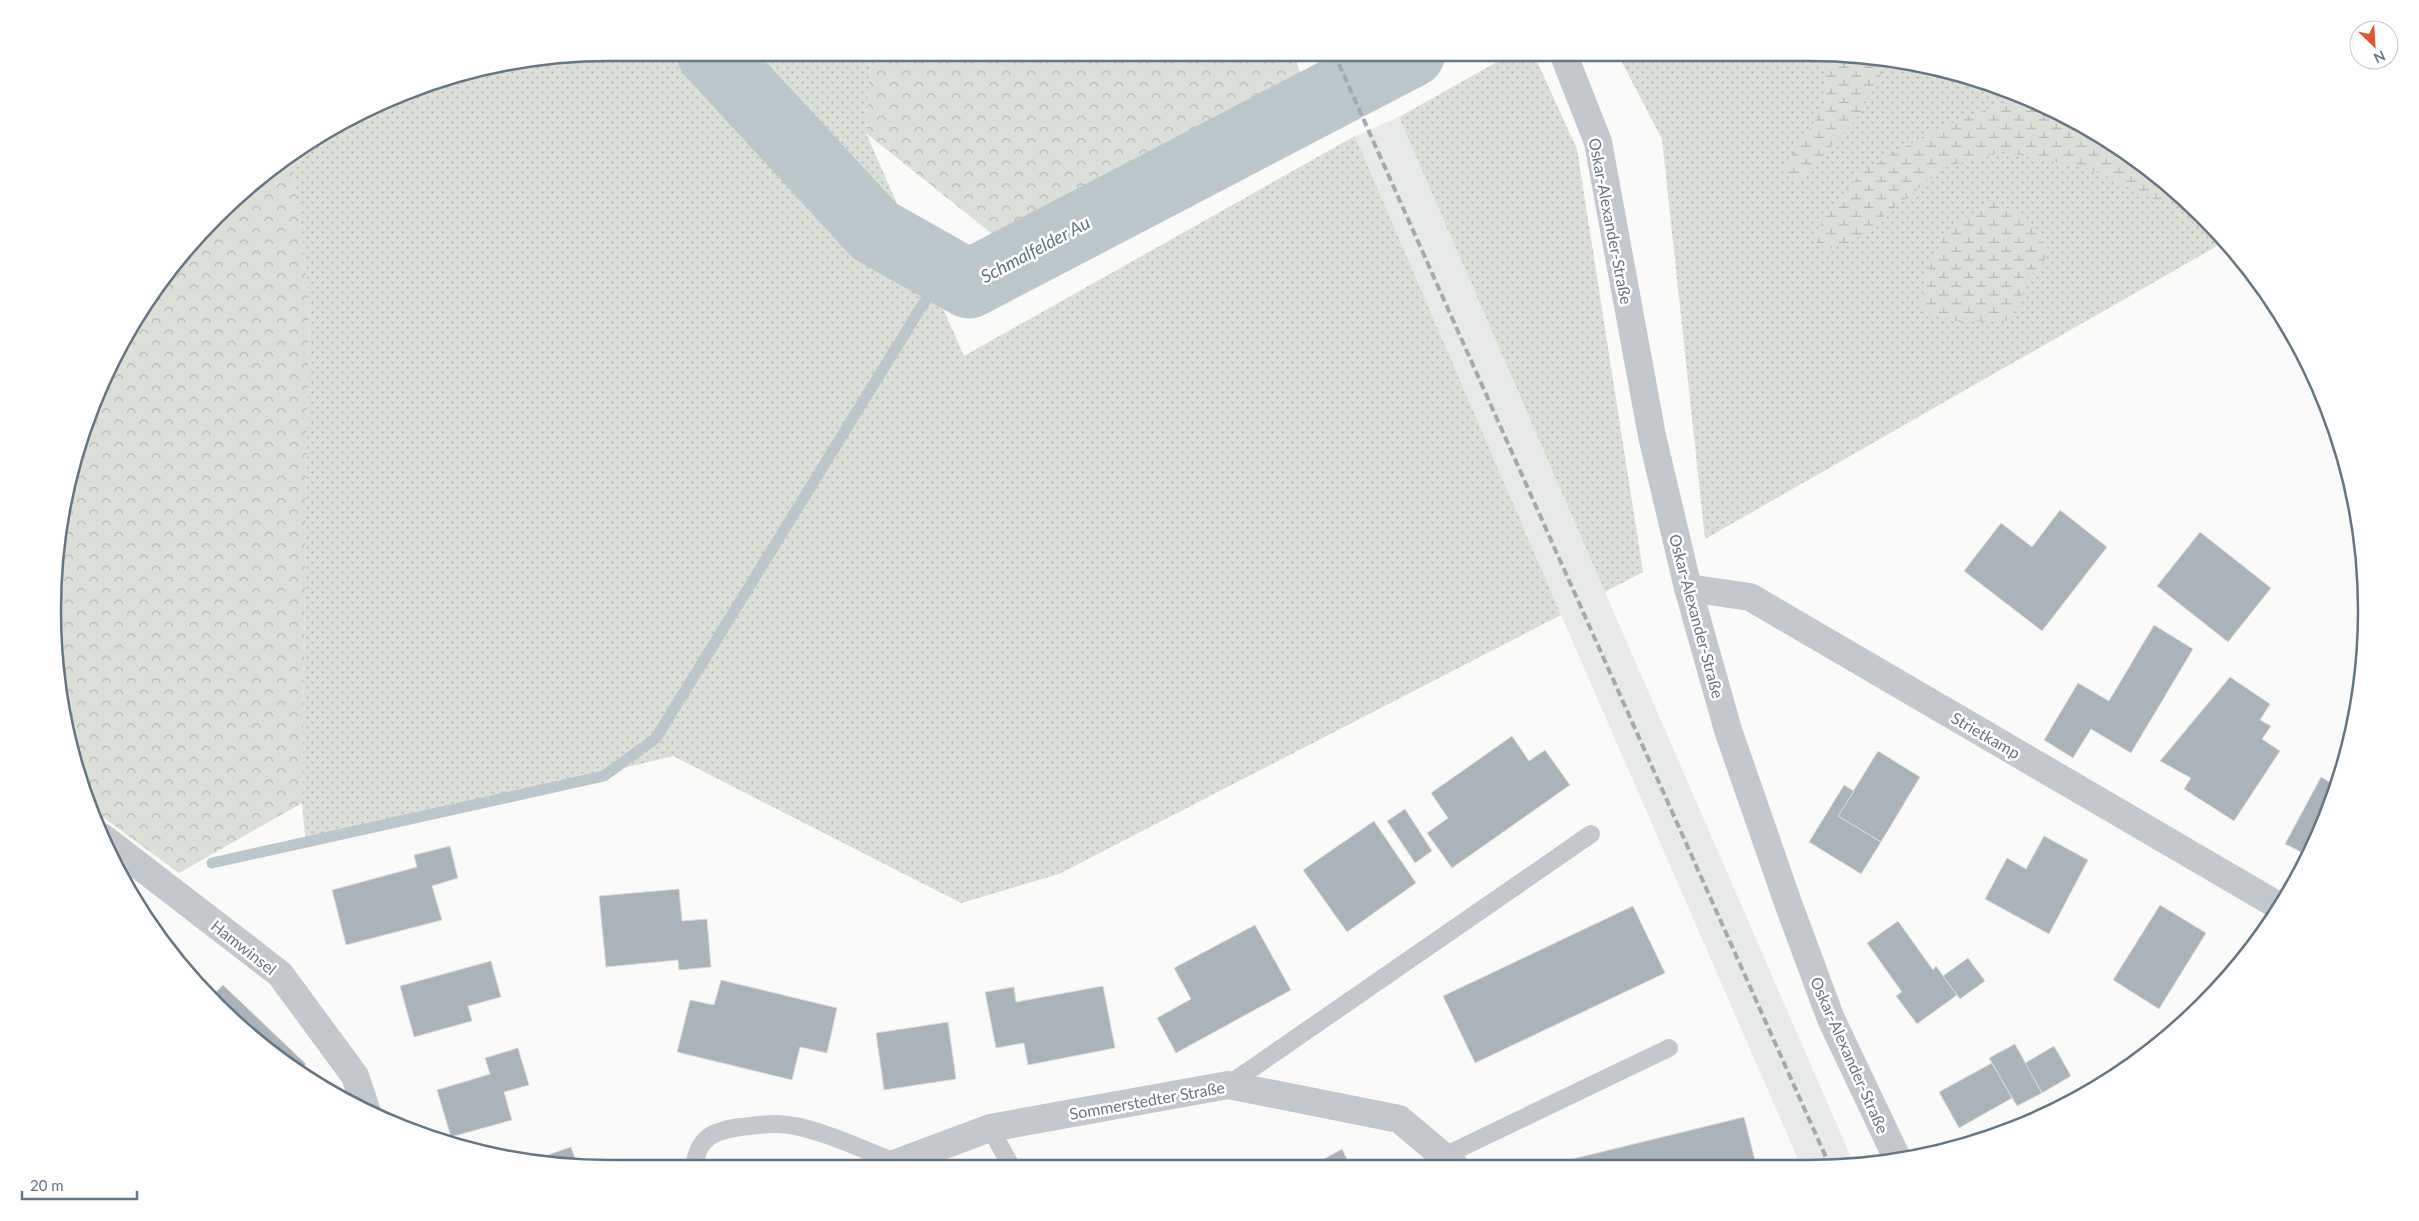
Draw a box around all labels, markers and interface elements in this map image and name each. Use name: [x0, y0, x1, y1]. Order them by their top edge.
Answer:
north arrow: [2349, 20, 2399, 70]
text: N: [2371, 47, 2388, 67]
street label: Oskar-Alexander-Straße: [1586, 136, 1636, 306]
water label: Schmalfelder Au: [977, 211, 1093, 287]
street label: Oskar-Alexander-Straße: [1666, 532, 1728, 700]
street label: Strietkamp: [1948, 708, 2024, 762]
street label: Hamwinsel: [208, 916, 280, 978]
street label: Oskar-Alexander-Straße: [1807, 974, 1893, 1136]
street label: Sommerstedter Straße: [1068, 1077, 1226, 1123]
scale bar: [22, 1168, 138, 1200]
text: 20 m: [30, 1176, 64, 1194]

